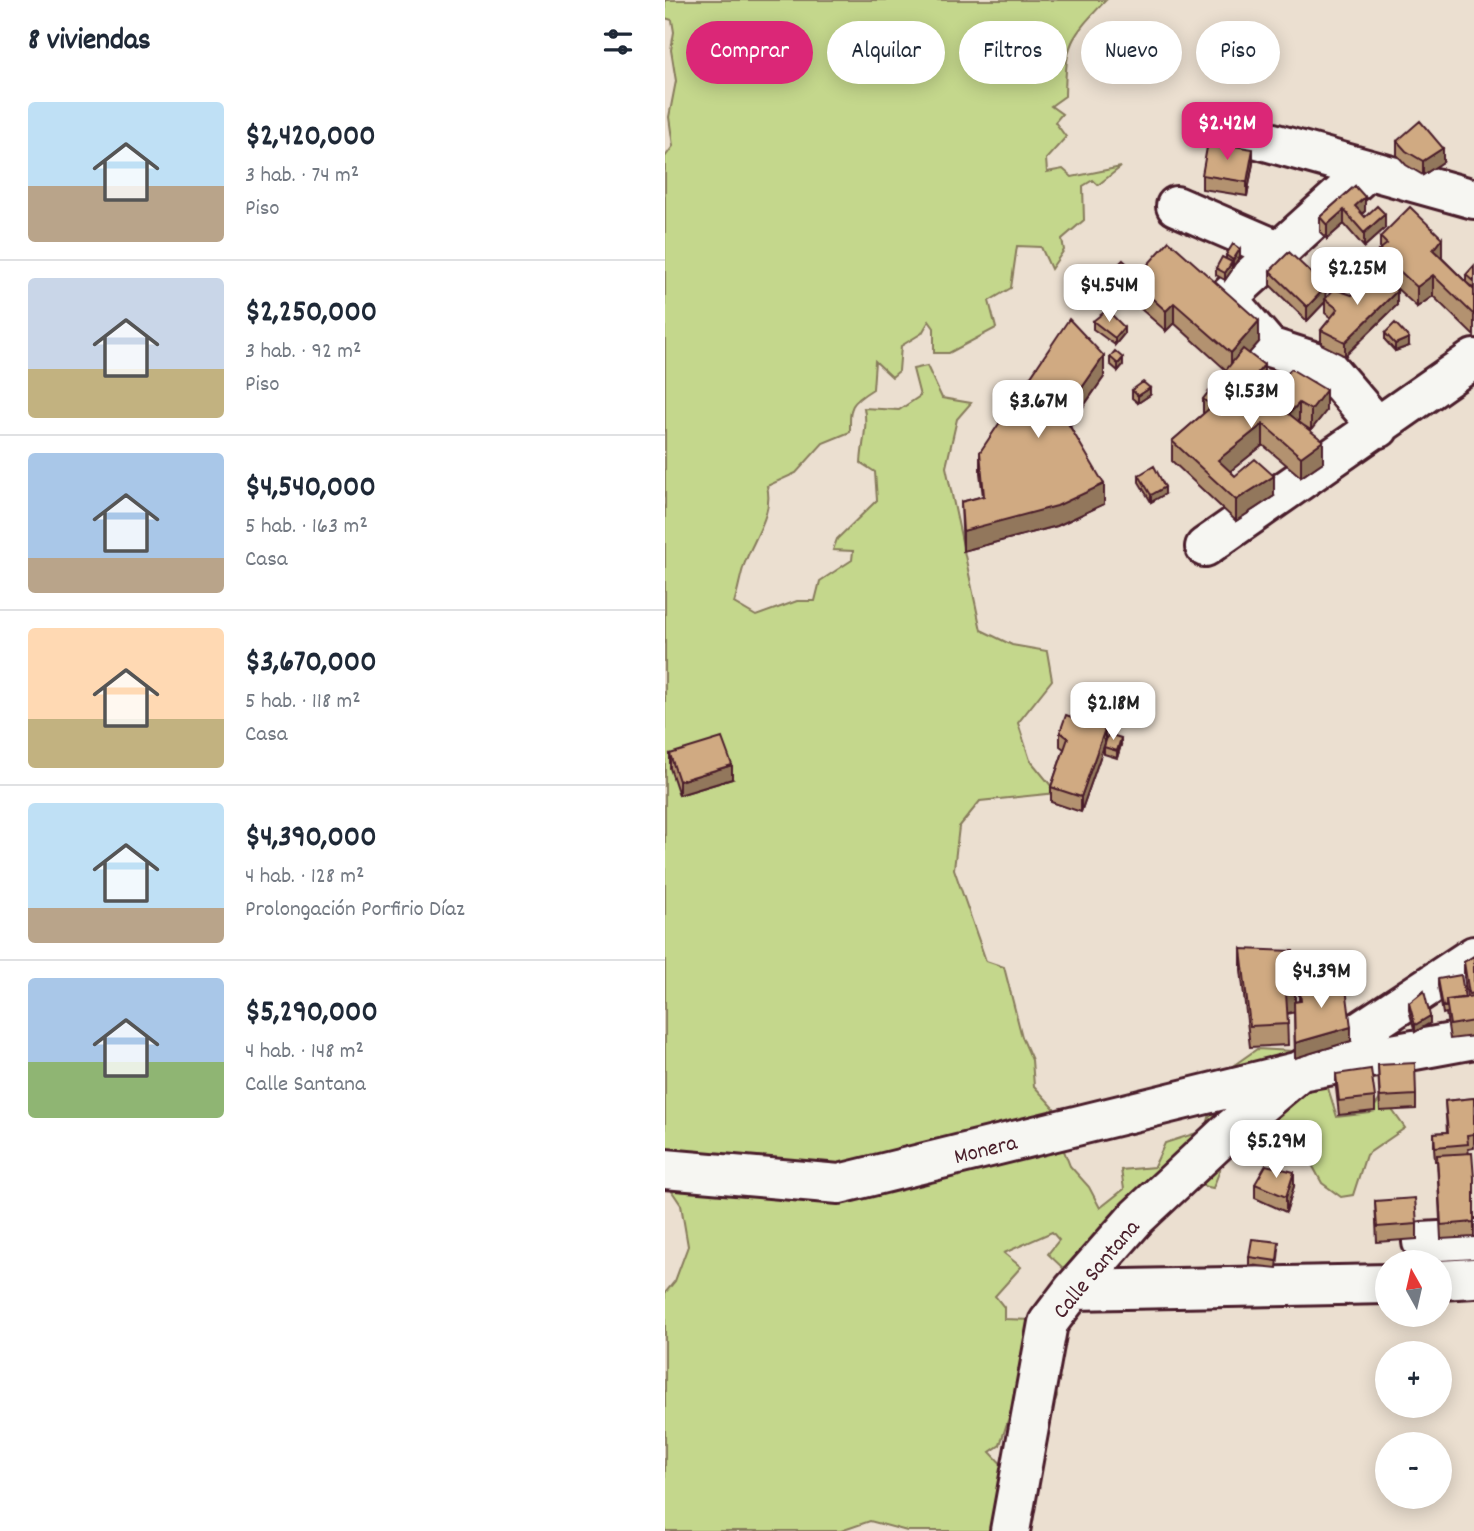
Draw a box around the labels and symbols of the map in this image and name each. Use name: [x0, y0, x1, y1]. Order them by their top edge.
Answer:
pin: $2.42M: [1170, 102, 1284, 162]
pin: $2.25M: [1300, 247, 1414, 307]
pin: $4.54M: [1052, 264, 1166, 324]
pin: $1.53M: [1194, 370, 1308, 430]
pin: $3.67M: [981, 380, 1095, 440]
pin: $2.18M: [1056, 682, 1170, 742]
pin: $4.39M: [1264, 950, 1378, 1010]
pin: $5.29M: [1219, 1120, 1333, 1180]
street label: Monera: [951, 1127, 1022, 1175]
street label: Calle Santana: [1046, 1212, 1150, 1327]
north arrow: [1375, 1250, 1453, 1326]

